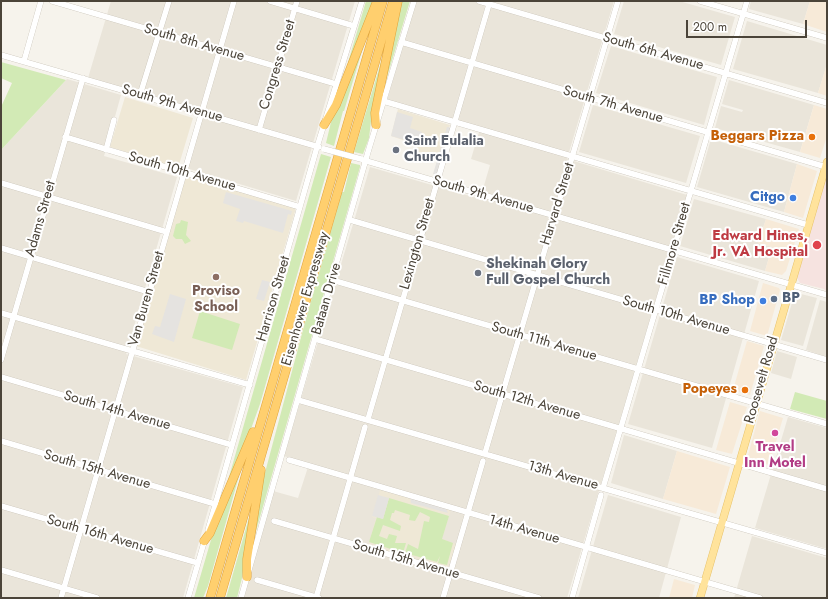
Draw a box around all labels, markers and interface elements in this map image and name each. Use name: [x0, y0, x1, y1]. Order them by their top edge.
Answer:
scale bar: [688, 12, 809, 38]
street label: Congress Street: [256, 18, 300, 112]
text: 200 m: [693, 18, 727, 36]
street label: South 8th Avenue: [142, 21, 246, 65]
street label: South 6th Avenue: [601, 30, 705, 74]
street label: South 9th Avenue: [120, 82, 224, 126]
street label: South 7th Avenue: [561, 83, 665, 127]
place label: Beggars Pizza: [711, 129, 804, 145]
marker: Beggars Pizza: [807, 132, 817, 142]
place label: Saint Eulalia Church: [404, 134, 484, 166]
marker: Saint Eulalia Church: [391, 145, 401, 155]
street label: South 10th Avenue: [126, 149, 238, 195]
street label: Harvard Street: [538, 161, 578, 247]
street label: South 9th Avenue: [431, 173, 535, 217]
street label: Adams Street: [22, 179, 60, 259]
place label: Citgo: [750, 190, 785, 206]
marker: Citgo: [788, 193, 798, 203]
street label: Lexington Street: [397, 196, 439, 292]
street label: Fillmore Street: [655, 201, 695, 287]
place label: Edward Hines, Jr. VA Hospital: [712, 229, 808, 262]
street label: Eisenhower Expressway: [279, 230, 333, 368]
marker: Edward Hines, Jr. VA Hospital: [811, 239, 823, 251]
street label: Van Buren Street: [125, 250, 169, 348]
street label: Harrison Street: [254, 254, 294, 344]
place label: Shekinah Glory Full Gospel Church: [486, 257, 610, 290]
street label: Bataan Drive: [309, 261, 345, 337]
marker: Shekinah Glory Full Gospel Church: [473, 268, 483, 278]
marker: Proviso School: [211, 272, 221, 282]
place label: Proviso School: [192, 284, 240, 316]
place label: BP: [782, 291, 800, 307]
street label: South 10th Avenue: [620, 293, 732, 339]
place label: BP Shop: [699, 293, 755, 309]
marker: BP: [769, 294, 779, 304]
marker: BP Shop: [758, 296, 768, 306]
street label: South 11th Avenue: [489, 319, 599, 365]
street label: Roosevelt Road: [742, 334, 782, 426]
street label: South 12th Avenue: [472, 378, 582, 424]
place label: Popeyes: [682, 382, 737, 398]
marker: Popeyes: [740, 385, 750, 395]
street label: South 14th Avenue: [62, 388, 172, 434]
marker: Travel Inn Motel: [770, 428, 780, 438]
place label: Travel Inn Motel: [744, 440, 806, 472]
street label: South 15th Avenue: [42, 447, 152, 493]
street label: 13th Avenue: [526, 458, 600, 494]
street label: South 16th Avenue: [45, 512, 155, 558]
street label: 14th Avenue: [487, 512, 561, 548]
street label: South 15th Avenue: [351, 537, 461, 583]

